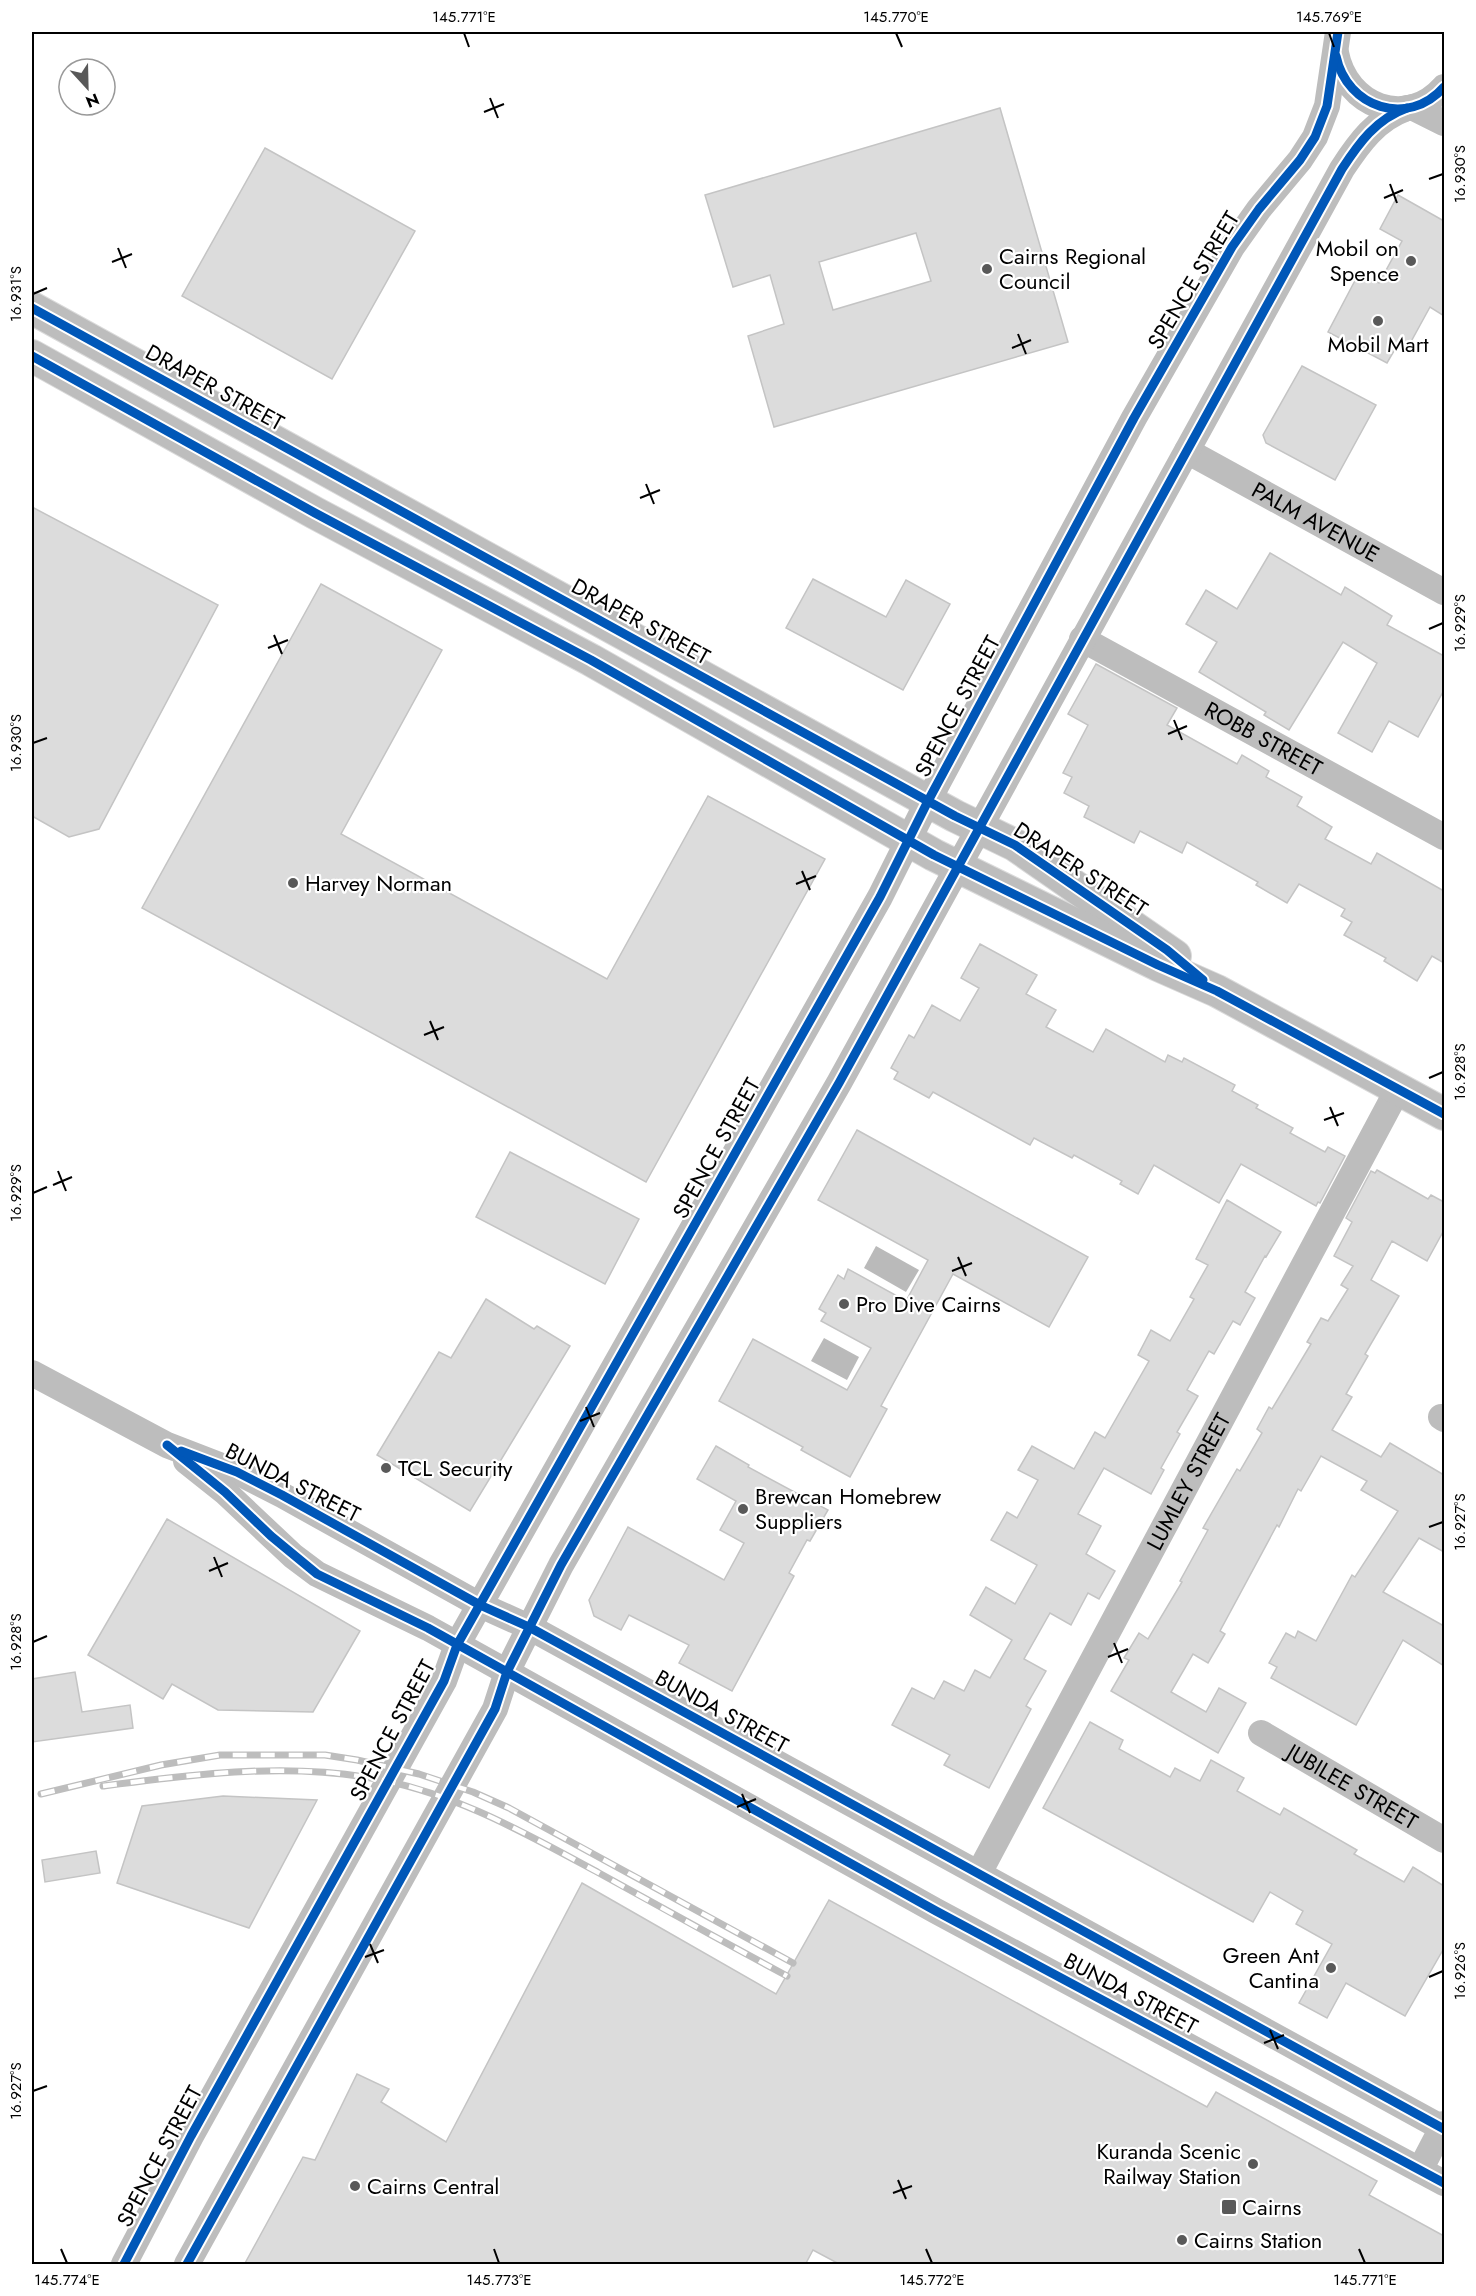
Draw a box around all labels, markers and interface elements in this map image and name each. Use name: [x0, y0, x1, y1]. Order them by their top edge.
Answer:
text: 145.771°E: [432, 6, 496, 28]
text: 145.770°E: [863, 6, 929, 28]
text: 145.769°E: [1296, 6, 1362, 28]
north arrow: [57, 57, 117, 117]
text: N: [82, 87, 103, 113]
text: 16.930°S: [1449, 145, 1471, 203]
street label: SPENCE STREET: [1139, 204, 1247, 355]
place label: Mobil on Spence: [1316, 232, 1399, 289]
place label: Cairns Regional Council: [999, 240, 1146, 297]
marker: Mobil on Spence: [1404, 254, 1418, 268]
marker: Cairns Regional Council: [980, 262, 994, 276]
text: 16.931°S: [5, 266, 27, 322]
marker: Mobil Mart: [1371, 314, 1385, 328]
place label: Mobil Mart: [1328, 328, 1429, 360]
street label: DRAPER STREET: [140, 336, 291, 439]
street label: PALM AVENUE: [1246, 474, 1386, 570]
street label: DRAPER STREET: [566, 570, 717, 673]
text: 16.929°S: [1449, 594, 1471, 652]
street label: SPENCE STREET: [906, 629, 1008, 782]
street label: ROBB STREET: [1199, 693, 1329, 784]
text: 16.930°S: [5, 714, 27, 772]
street label: DRAPER STREET: [1008, 814, 1155, 925]
place label: Harvey Norman: [305, 867, 452, 899]
marker: Harvey Norman: [286, 876, 300, 890]
text: 16.928°S: [1449, 1043, 1471, 1101]
street label: SPENCE STREET: [664, 1071, 768, 1224]
text: 16.929°S: [5, 1164, 27, 1222]
place label: Pro Dive Cairns: [856, 1288, 1001, 1320]
marker: Pro Dive Cairns: [837, 1297, 851, 1311]
street label: LUMLEY STREET: [1138, 1406, 1238, 1556]
street label: BUNDA STREET: [220, 1434, 367, 1530]
place label: TCL Security: [398, 1452, 513, 1484]
marker: TCL Security: [379, 1461, 393, 1475]
place label: Brewcan Homebrew Suppliers: [755, 1480, 941, 1537]
text: 16.927°S: [1449, 1493, 1471, 1551]
marker: Brewcan Homebrew Suppliers: [736, 1502, 750, 1516]
text: 16.928°S: [5, 1613, 27, 1671]
street label: SPENCE STREET: [341, 1653, 443, 1806]
street label: BUNDA STREET: [650, 1661, 795, 1761]
street label: JUBILEE STREET: [1279, 1734, 1424, 1838]
place label: Green Ant Cantina: [1223, 1939, 1320, 1996]
text: 16.926°S: [1449, 1942, 1471, 2000]
street label: BUNDA STREET: [1058, 1944, 1204, 2042]
marker: Green Ant Cantina: [1324, 1961, 1338, 1975]
text: 16.927°S: [5, 2062, 27, 2120]
street label: SPENCE STREET: [108, 2079, 210, 2232]
place label: Kuranda Scenic Railway Station: [1097, 2135, 1241, 2192]
marker: Kuranda Scenic Railway Station: [1246, 2157, 1260, 2171]
place label: Cairns Central: [367, 2170, 499, 2202]
marker: Cairns Central: [348, 2179, 362, 2193]
place label: Cairns: [1242, 2191, 1301, 2223]
marker: Cairns: [1220, 2198, 1238, 2216]
place label: Cairns Station: [1194, 2224, 1322, 2256]
marker: Cairns Station: [1175, 2233, 1189, 2247]
text: 145.774°E: [34, 2269, 100, 2291]
text: 145.773°E: [467, 2269, 531, 2291]
text: 145.772°E: [899, 2269, 965, 2291]
text: 145.771°E: [1333, 2269, 1397, 2291]

